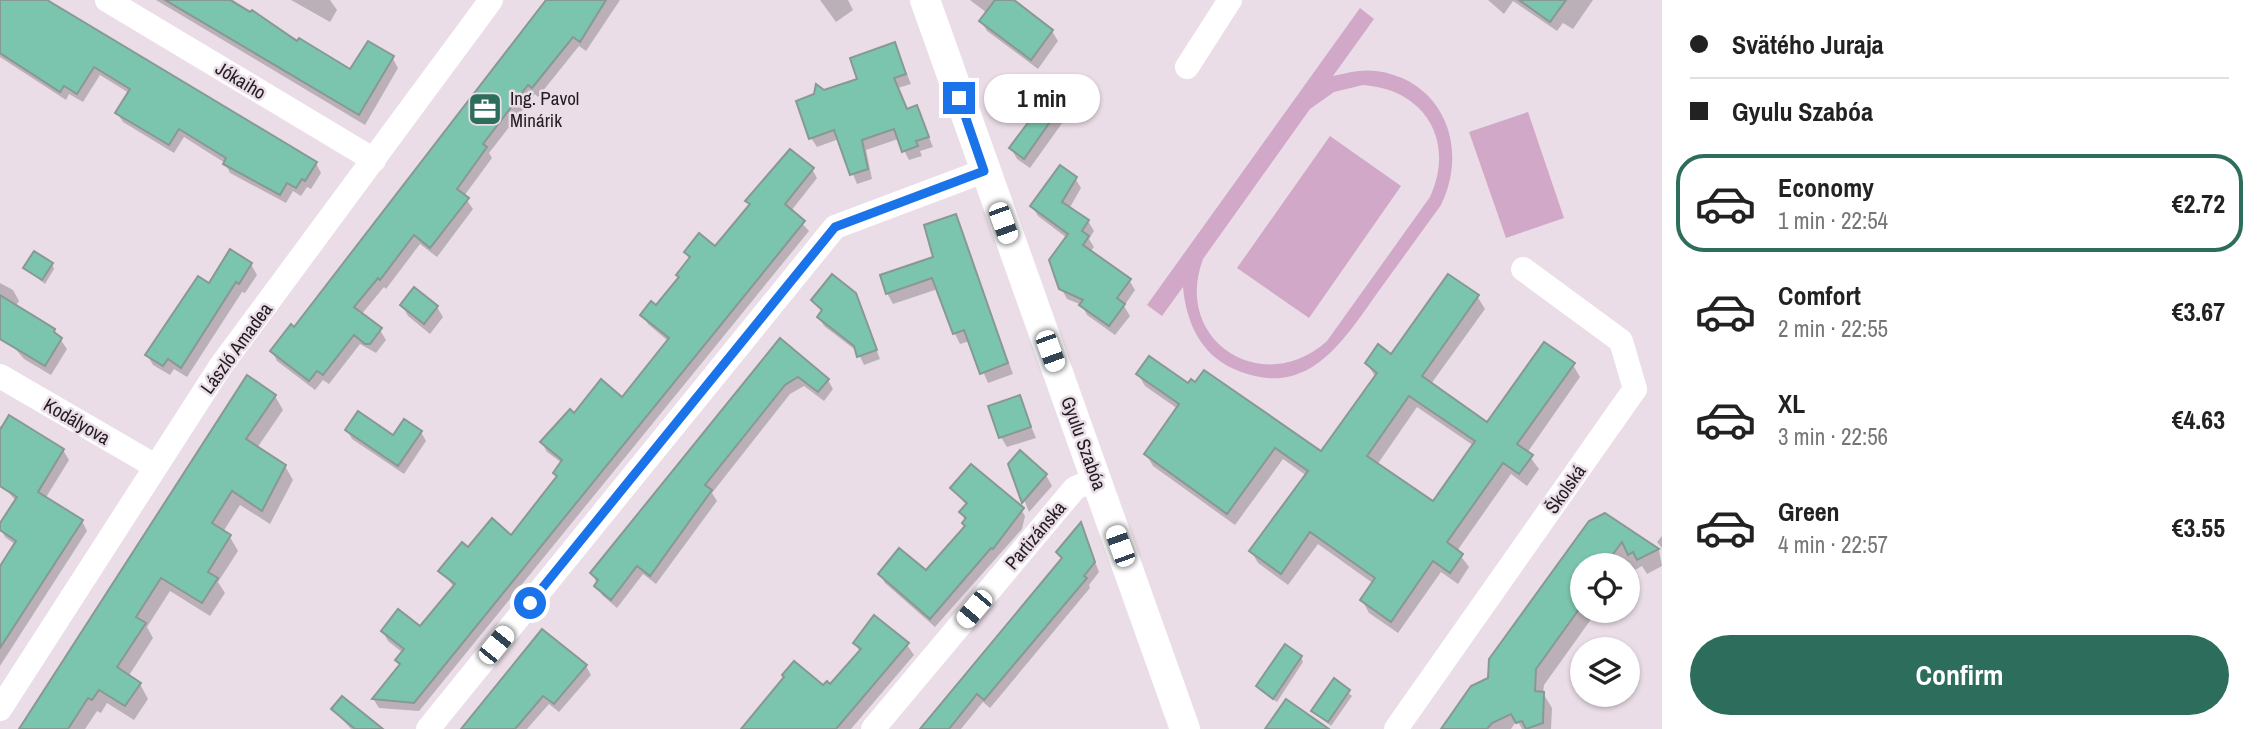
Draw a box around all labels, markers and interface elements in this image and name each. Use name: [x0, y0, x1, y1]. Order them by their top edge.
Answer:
text: Svätého Juraja: [1732, 27, 1884, 62]
street label: Jókaiho: [211, 55, 271, 105]
callout: 1 min: [984, 74, 1099, 122]
route end: [943, 82, 975, 114]
text: 1 min: [1017, 83, 1067, 114]
place label: Ing. Pavol Minárik: [510, 85, 579, 133]
office icon: Ing. Pavol Minárik: [466, 90, 504, 128]
text: Gyulu Szabóa: [1732, 94, 1873, 129]
text: Economy: [1778, 170, 1874, 205]
icon: car: [1694, 172, 1757, 235]
text: €2.72: [2172, 186, 2225, 221]
car: [986, 200, 1021, 246]
text: 1 min · 22:54: [1778, 205, 1888, 236]
text: Comfort: [1778, 278, 1861, 313]
icon: car: [1694, 280, 1757, 343]
text: €3.67: [2172, 294, 2225, 329]
street label: László Amadea: [194, 297, 278, 399]
text: 2 min · 22:55: [1778, 313, 1888, 344]
car: [1033, 328, 1068, 374]
text: XL: [1778, 386, 1805, 421]
icon: car: [1694, 388, 1757, 451]
street label: Kodályova: [39, 392, 115, 451]
street label: Gyulu Szabóa: [1055, 393, 1113, 494]
text: €4.63: [2172, 402, 2225, 437]
text: 3 min · 22:56: [1778, 421, 1888, 452]
street label: Školská: [1539, 459, 1591, 519]
text: Green: [1778, 494, 1840, 529]
street label: Partizánska: [999, 495, 1072, 575]
icon: car: [1694, 496, 1757, 559]
text: €3.55: [2172, 510, 2225, 545]
car: [1103, 523, 1138, 569]
text: 4 min · 22:57: [1778, 529, 1888, 560]
map controls: [1570, 553, 1640, 707]
button: locate: [1570, 553, 1640, 623]
car: [953, 586, 996, 632]
route start: [514, 587, 546, 619]
car: [475, 622, 518, 668]
button: Confirm: [1690, 635, 2229, 715]
button: layers: [1570, 637, 1640, 707]

